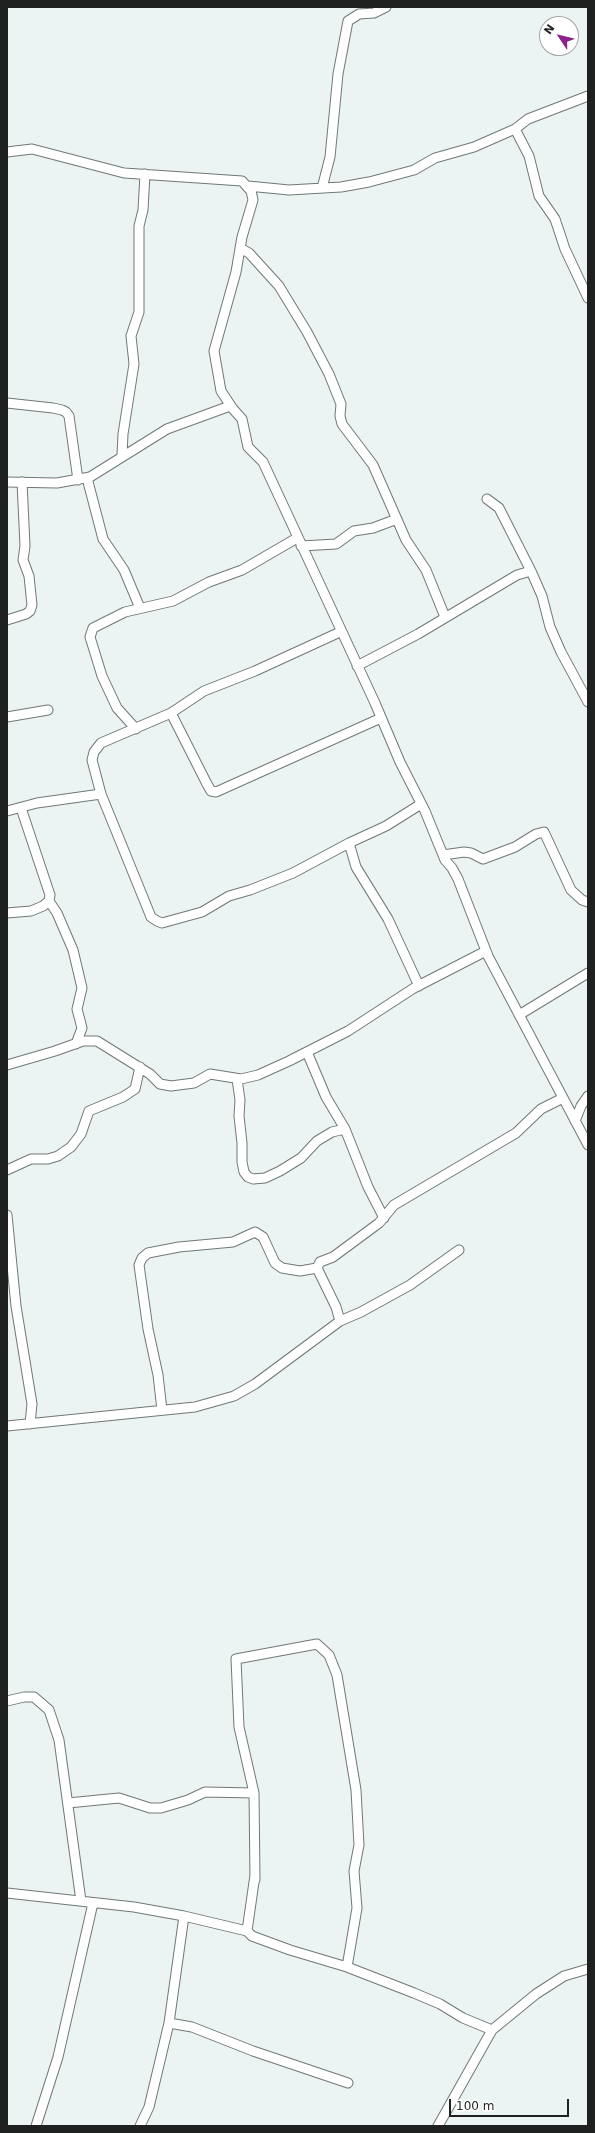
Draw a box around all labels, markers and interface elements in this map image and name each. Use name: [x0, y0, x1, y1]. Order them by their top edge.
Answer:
north arrow: [539, 16, 579, 56]
text: N: [542, 22, 558, 37]
scale bar: [451, 2091, 571, 2117]
text: 100 m: [456, 2099, 494, 2113]

